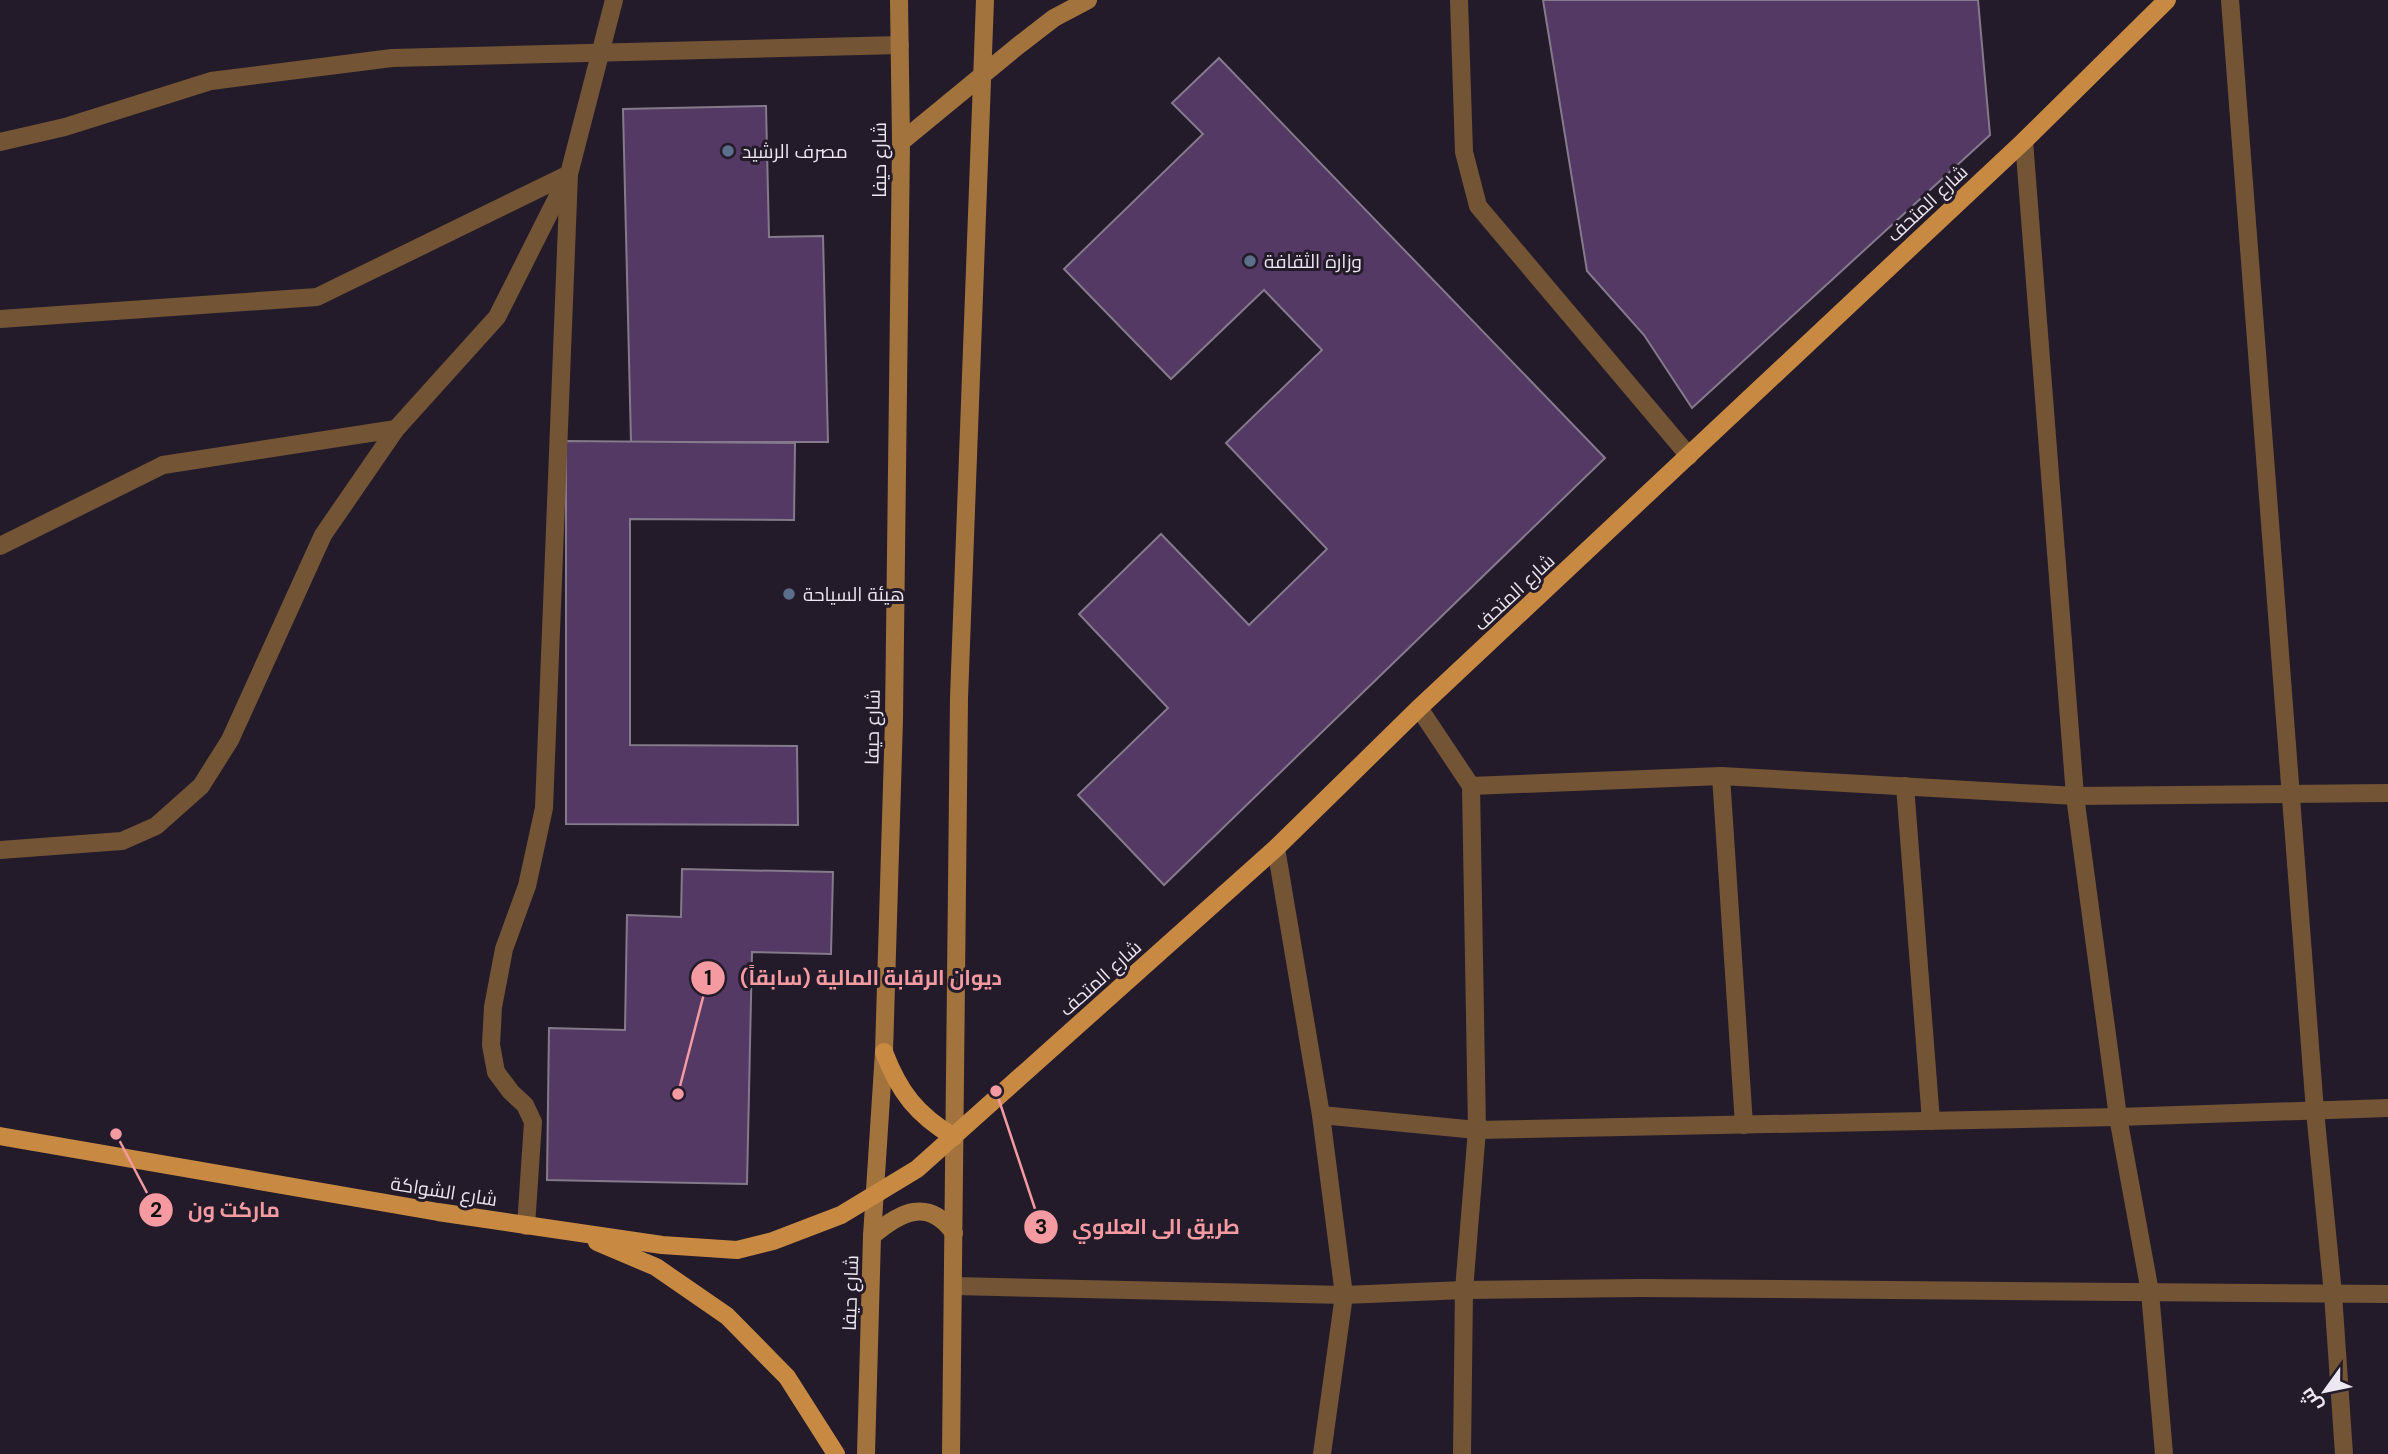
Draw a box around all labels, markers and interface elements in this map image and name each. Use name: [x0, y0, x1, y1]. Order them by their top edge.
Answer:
street label: شارع حيفا: [867, 122, 893, 198]
place label: مصرف الرشيد: [742, 139, 848, 164]
marker: مصرف الرشيد: [720, 143, 736, 159]
street label: شارع المتحف: [1881, 159, 1974, 248]
place label: وزارة الثقافة: [1264, 249, 1362, 274]
marker: وزارة الثقافة: [1242, 253, 1258, 269]
street label: شارع المتحف: [1468, 548, 1561, 637]
place label: هيئة السياحة: [803, 582, 905, 607]
marker: هيئة السياحة: [781, 586, 797, 602]
street label: شارع حيفا: [859, 689, 887, 765]
street label: شارع المتحف: [1054, 935, 1147, 1023]
callout: ديوان الرقابة المالية (سابقاً): [691, 957, 1016, 999]
text: 1: [704, 964, 712, 992]
text: ديوان الرقابة المالية (سابقاً): [740, 964, 1002, 992]
street label: شارع الشواكة: [389, 1171, 499, 1213]
callout: ماركت ون: [139, 1189, 294, 1231]
text: 2: [150, 1196, 162, 1224]
text: ماركت ون: [188, 1196, 280, 1224]
callout: طريق الى العلاوي: [1024, 1206, 1254, 1248]
text: 3: [1035, 1213, 1047, 1241]
text: طريق الى العلاوي: [1072, 1213, 1240, 1244]
street label: شارع حيفا: [837, 1255, 865, 1331]
north arrow: [2290, 1356, 2360, 1426]
text: ش: [2294, 1383, 2328, 1417]

